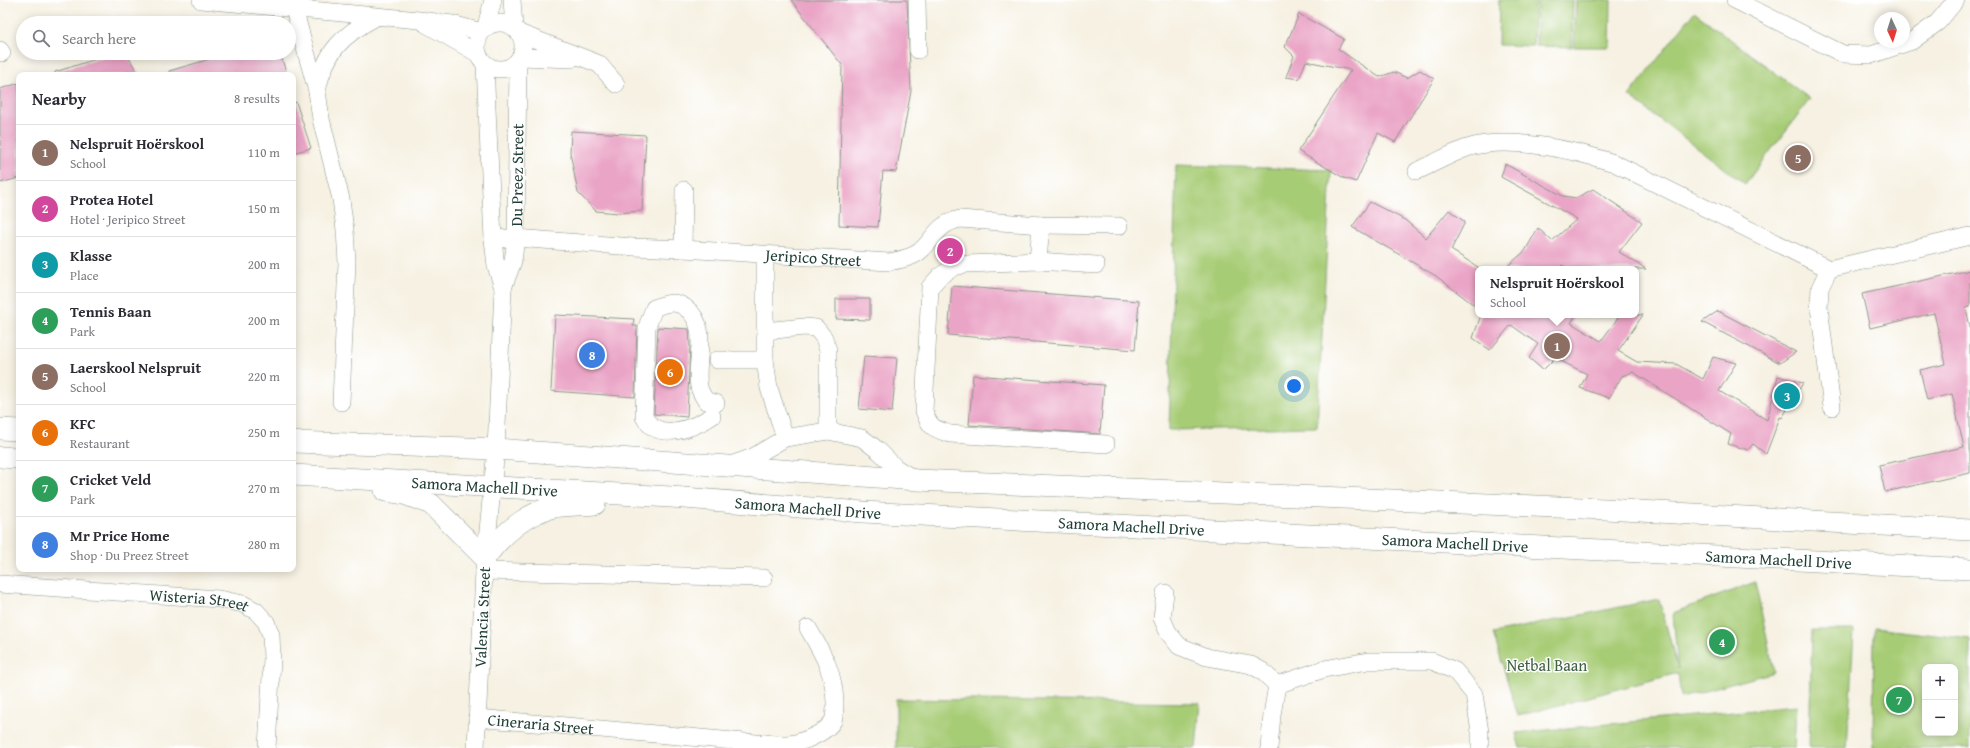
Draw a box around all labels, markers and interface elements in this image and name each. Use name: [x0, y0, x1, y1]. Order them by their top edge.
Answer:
north arrow: [1874, 12, 1910, 48]
search box: [16, 16, 296, 60]
icon: search: [30, 27, 52, 49]
text: Search here: [62, 28, 136, 49]
text: Nearby: [32, 86, 86, 111]
text: 8 results: [234, 89, 280, 108]
street label: Du Preez Street: [504, 123, 529, 227]
text: Nelspruit Hoërskool: [70, 133, 204, 154]
text: 1: [42, 143, 48, 162]
text: 110 m: [248, 143, 280, 162]
pin: 5: [1785, 143, 1811, 173]
text: School: [70, 154, 106, 173]
text: Protea Hotel: [70, 189, 153, 210]
text: 2: [42, 199, 48, 218]
text: 150 m: [248, 199, 280, 218]
text: Hotel · Jeripico Street: [70, 210, 186, 229]
pin: 2: [937, 236, 963, 266]
street label: Jeripico Street: [763, 242, 862, 272]
text: Klasse: [70, 245, 112, 266]
text: 3: [42, 255, 48, 274]
text: 200 m: [248, 255, 280, 274]
text: Place: [70, 266, 99, 285]
popup: [1475, 266, 1639, 318]
text: Nelspruit Hoërskool: [1490, 272, 1624, 293]
text: School: [1490, 293, 1526, 312]
text: Tennis Baan: [70, 301, 151, 322]
text: 4: [42, 311, 48, 330]
text: 200 m: [248, 311, 280, 330]
text: Park: [70, 322, 95, 341]
pin: 1: [1544, 331, 1570, 361]
pin: 8: [579, 340, 605, 370]
text: Laerskool Nelspruit: [70, 357, 201, 378]
pin: 6: [657, 357, 683, 387]
text: 5: [42, 367, 48, 386]
text: 220 m: [248, 367, 280, 386]
your location: [1284, 376, 1304, 396]
text: School: [70, 378, 106, 397]
pin: 3: [1774, 381, 1800, 411]
text: KFC: [70, 413, 96, 434]
text: 6: [42, 423, 48, 442]
text: 250 m: [248, 423, 280, 442]
text: Restaurant: [70, 434, 130, 453]
text: Cricket Veld: [70, 469, 151, 490]
street label: Samora Machell Drive: [411, 470, 559, 502]
text: 7: [42, 479, 48, 498]
text: 270 m: [248, 479, 280, 498]
text: Park: [70, 490, 95, 509]
street label: Samora Machell Drive: [734, 490, 882, 525]
street label: Samora Machell Drive: [1058, 510, 1205, 542]
text: Mr Price Home: [70, 525, 170, 546]
street label: Samora Machell Drive: [1381, 527, 1529, 558]
text: 8: [42, 535, 48, 554]
text: 280 m: [248, 535, 280, 554]
street label: Samora Machell Drive: [1705, 543, 1852, 575]
text: Shop · Du Preez Street: [70, 546, 189, 565]
street label: Valencia Street: [468, 565, 496, 668]
street label: Wisteria Street: [149, 582, 254, 618]
pin: 4: [1709, 627, 1735, 657]
park label: Netbal Baan: [1507, 653, 1587, 677]
map controls: [1922, 664, 1958, 736]
button: +: [1922, 664, 1958, 700]
pin: 7: [1886, 685, 1912, 715]
button: −: [1922, 700, 1958, 736]
street label: Cineraria Street: [487, 707, 595, 740]

